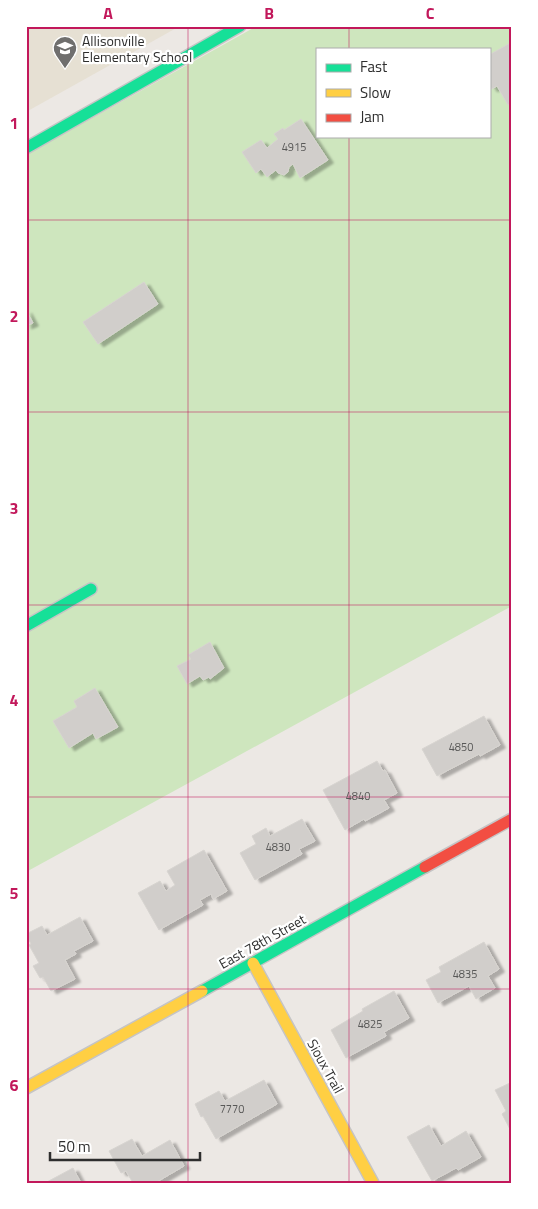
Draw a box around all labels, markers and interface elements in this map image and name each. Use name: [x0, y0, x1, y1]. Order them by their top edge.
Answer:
text: A: [103, 1, 113, 25]
text: B: [264, 1, 274, 25]
text: C: [426, 1, 435, 25]
place label: Allisonville Elementary School: [82, 30, 192, 67]
school or university icon: Allisonville Elementary School: [52, 35, 78, 69]
legend: [316, 48, 490, 138]
text: Fast: [360, 55, 388, 78]
text: Slow: [360, 81, 391, 104]
text: Jam: [360, 105, 384, 128]
text: 1: [10, 111, 18, 135]
house number: 4915: [282, 139, 306, 155]
text: 2: [10, 304, 18, 328]
text: 3: [10, 496, 18, 520]
text: 4: [10, 688, 19, 712]
house number: 4850: [449, 739, 473, 755]
house number: 4840: [346, 788, 370, 804]
house number: 4830: [266, 839, 290, 855]
text: 5: [10, 881, 19, 905]
street label: East 78th Street: [215, 908, 309, 974]
house number: 4835: [453, 966, 477, 982]
house number: 4825: [358, 1016, 382, 1032]
street label: Sioux Trail: [302, 1035, 350, 1097]
text: 6: [10, 1073, 19, 1097]
house number: 7770: [220, 1101, 244, 1117]
scale bar: [50, 1129, 200, 1161]
text: 50 m: [58, 1135, 91, 1158]

